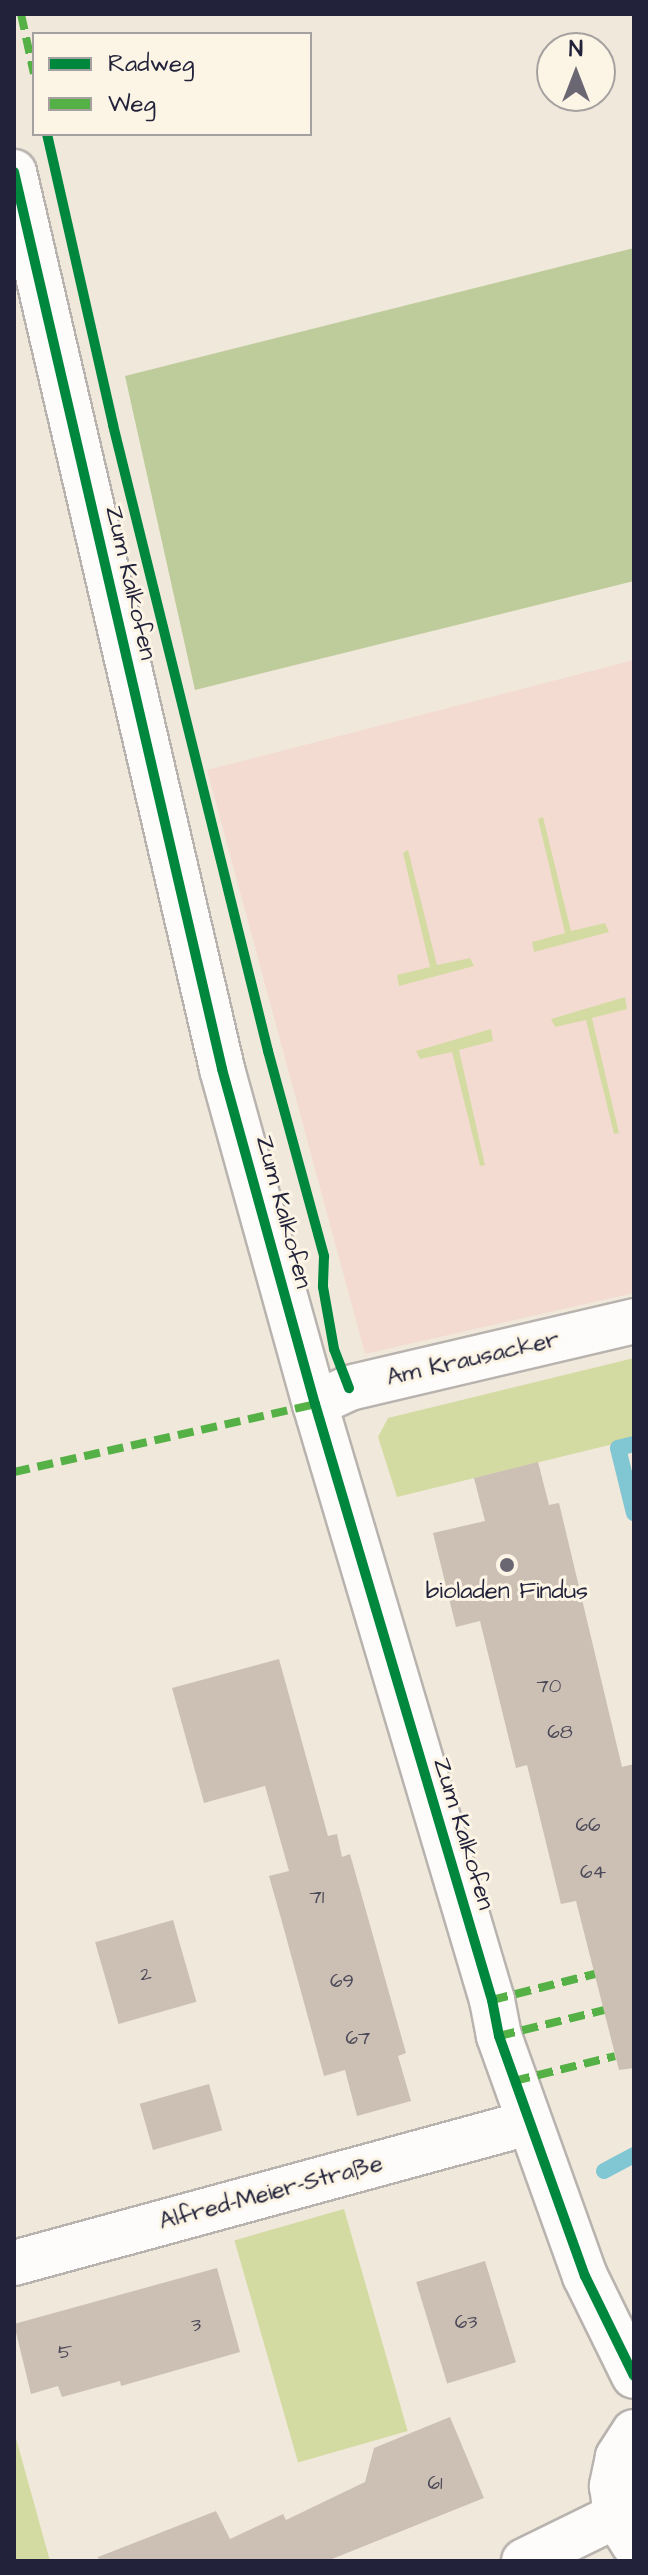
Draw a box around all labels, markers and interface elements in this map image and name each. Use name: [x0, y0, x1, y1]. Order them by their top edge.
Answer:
legend: [32, 32, 312, 136]
north arrow: [536, 32, 616, 112]
text: N: [569, 34, 583, 65]
text: Radweg: [108, 47, 194, 81]
text: Weg: [108, 87, 156, 121]
street label: Zum Kalkofen: [98, 503, 162, 663]
street label: Zum Kalkofen: [249, 1132, 317, 1292]
street label: Am Krausacker: [384, 1325, 562, 1393]
marker: bioladen Findus: [498, 1556, 516, 1574]
place label: bioladen Findus: [426, 1578, 588, 1606]
house number: 70: [537, 1674, 561, 1698]
house number: 68: [547, 1720, 573, 1744]
street label: Zum Kalkofen: [426, 1755, 500, 1913]
house number: 66: [575, 1813, 601, 1837]
house number: 64: [580, 1860, 606, 1884]
house number: 71: [310, 1885, 324, 1909]
house number: 2: [140, 1962, 152, 1986]
house number: 69: [330, 1969, 354, 1993]
house number: 67: [346, 2026, 370, 2050]
street label: Alfred-Meier-Straße: [156, 2149, 386, 2237]
house number: 63: [455, 2310, 477, 2334]
house number: 3: [191, 2313, 201, 2337]
house number: 5: [58, 2340, 72, 2364]
house number: 61: [427, 2471, 443, 2495]

